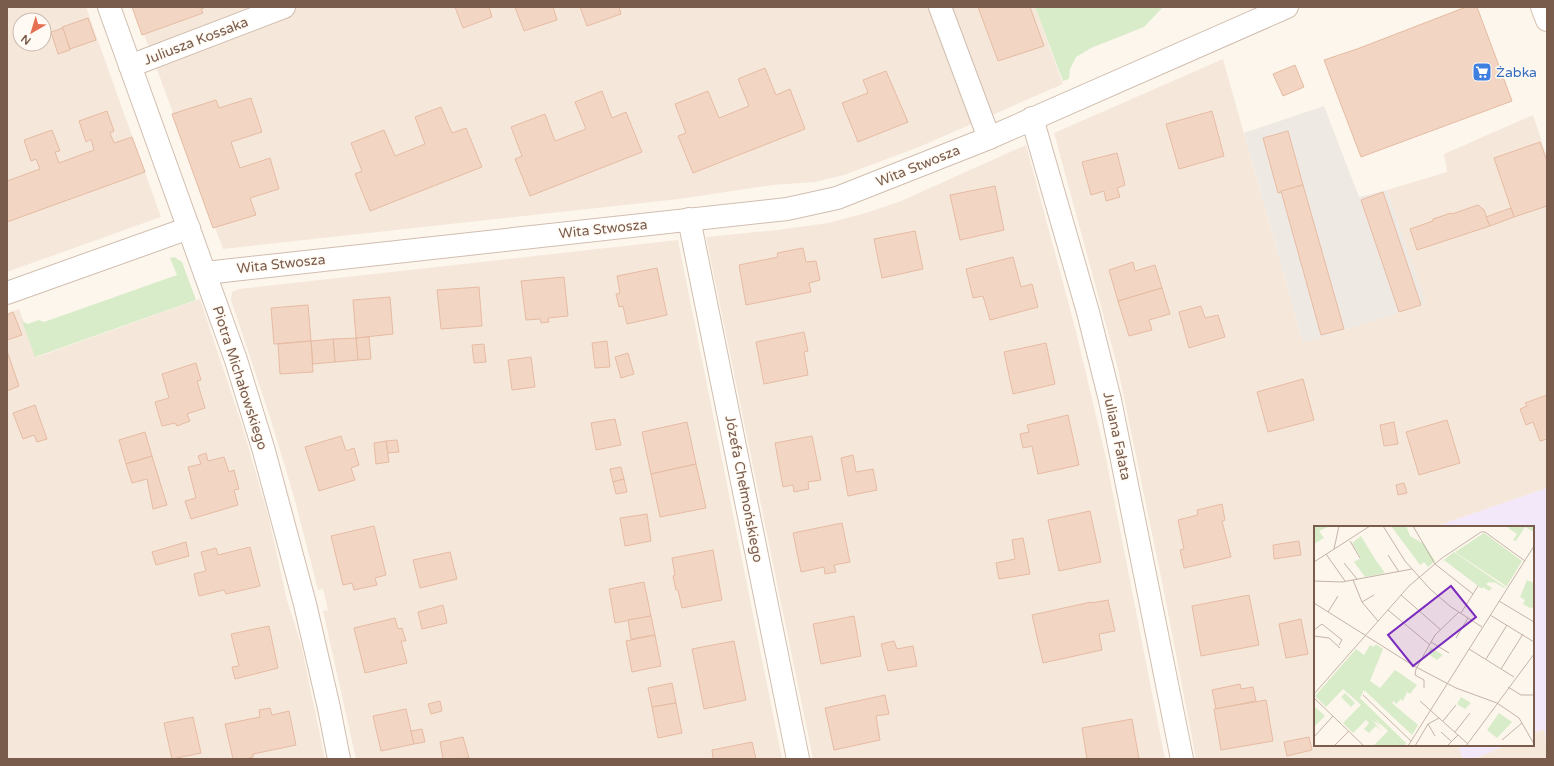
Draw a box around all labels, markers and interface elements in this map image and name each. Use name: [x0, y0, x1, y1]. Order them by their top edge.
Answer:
north arrow: [12, 12, 52, 52]
street label: Juliusza Kossaka: [141, 13, 251, 69]
text: N: [19, 32, 34, 47]
supermarket icon: Żabka: [1471, 61, 1493, 83]
place label: Żabka: [1496, 64, 1537, 81]
street label: Wita Stwosza: [874, 141, 962, 191]
street label: Wita Stwosza: [558, 216, 648, 242]
street label: Wita Stwosza: [236, 251, 326, 277]
street label: Piotra Michałowskiego: [209, 304, 271, 452]
street label: Juliana Fałata: [1099, 390, 1135, 482]
street label: Józefa Chełmońskiego: [721, 414, 767, 564]
inset map: [1314, 526, 1534, 746]

